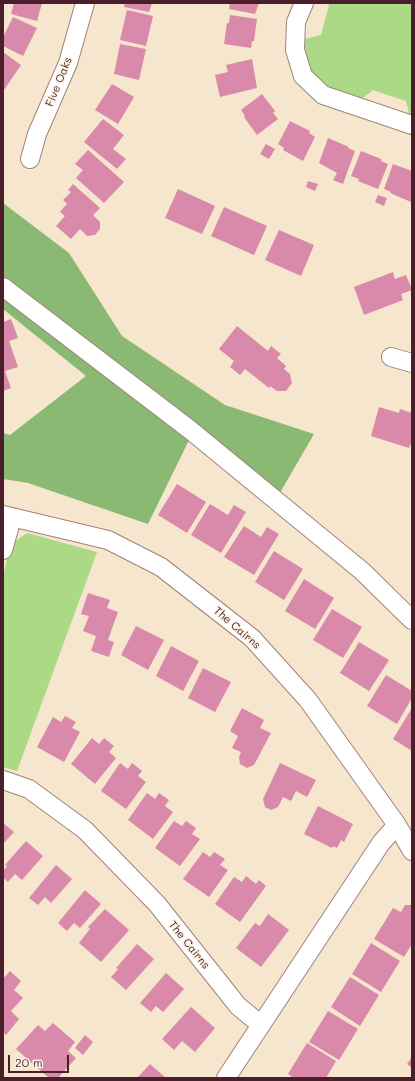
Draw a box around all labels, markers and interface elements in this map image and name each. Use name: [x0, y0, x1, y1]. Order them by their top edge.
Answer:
street label: Five Oaks: [43, 55, 75, 109]
street label: The Cairns: [211, 604, 263, 652]
street label: The Cairns: [166, 918, 212, 972]
scale bar: [10, 1047, 71, 1073]
text: 20 m: [15, 1054, 43, 1070]

